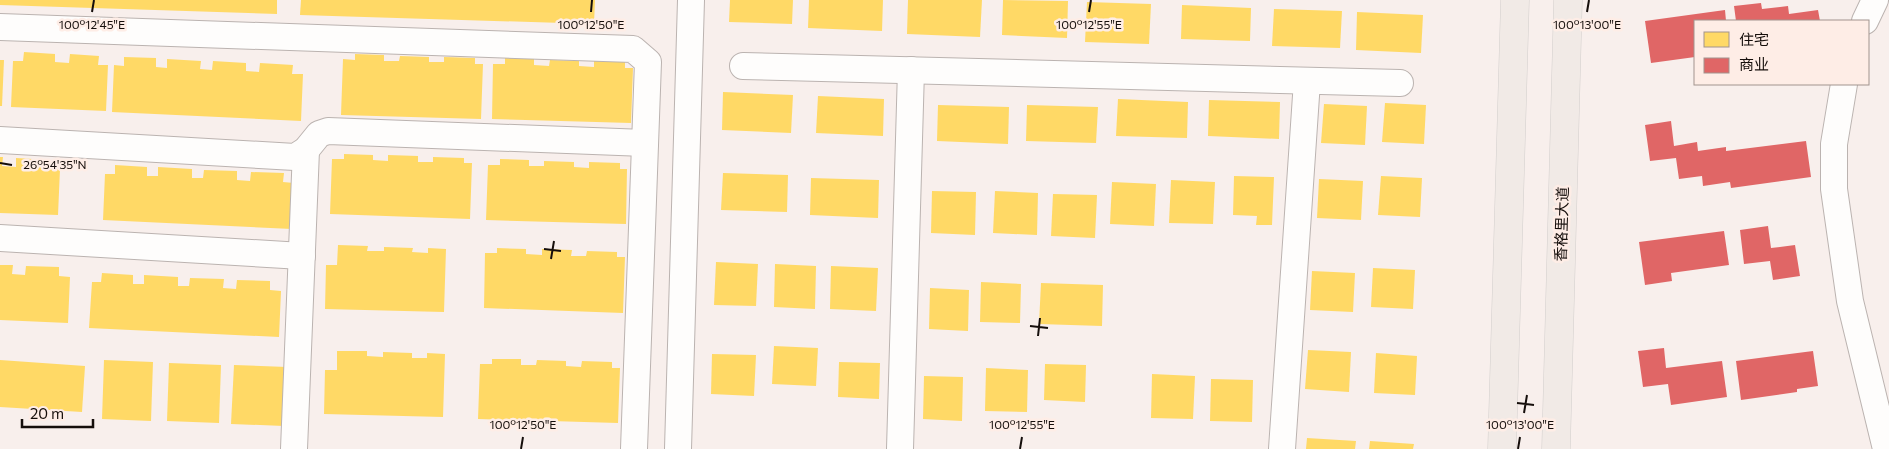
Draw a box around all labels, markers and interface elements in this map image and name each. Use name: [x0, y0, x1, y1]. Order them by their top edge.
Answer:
text: 100°12'45"E: [59, 17, 125, 31]
text: 100°12'50"E: [558, 17, 624, 31]
text: 100°12'55"E: [1056, 17, 1122, 31]
text: 100°13'00"E: [1553, 17, 1621, 31]
legend: [1694, 20, 1869, 85]
text: 住宅: [1739, 30, 1769, 48]
text: 商业: [1739, 55, 1769, 73]
text: 26°54'35"N: [23, 157, 87, 171]
street label: 香格里大道: [1551, 186, 1571, 262]
scale bar: [22, 396, 94, 428]
text: 20 m: [30, 404, 64, 422]
text: 100°12'50"E: [490, 417, 556, 431]
text: 100°12'55"E: [989, 417, 1055, 431]
text: 100°13'00"E: [1486, 417, 1554, 431]

